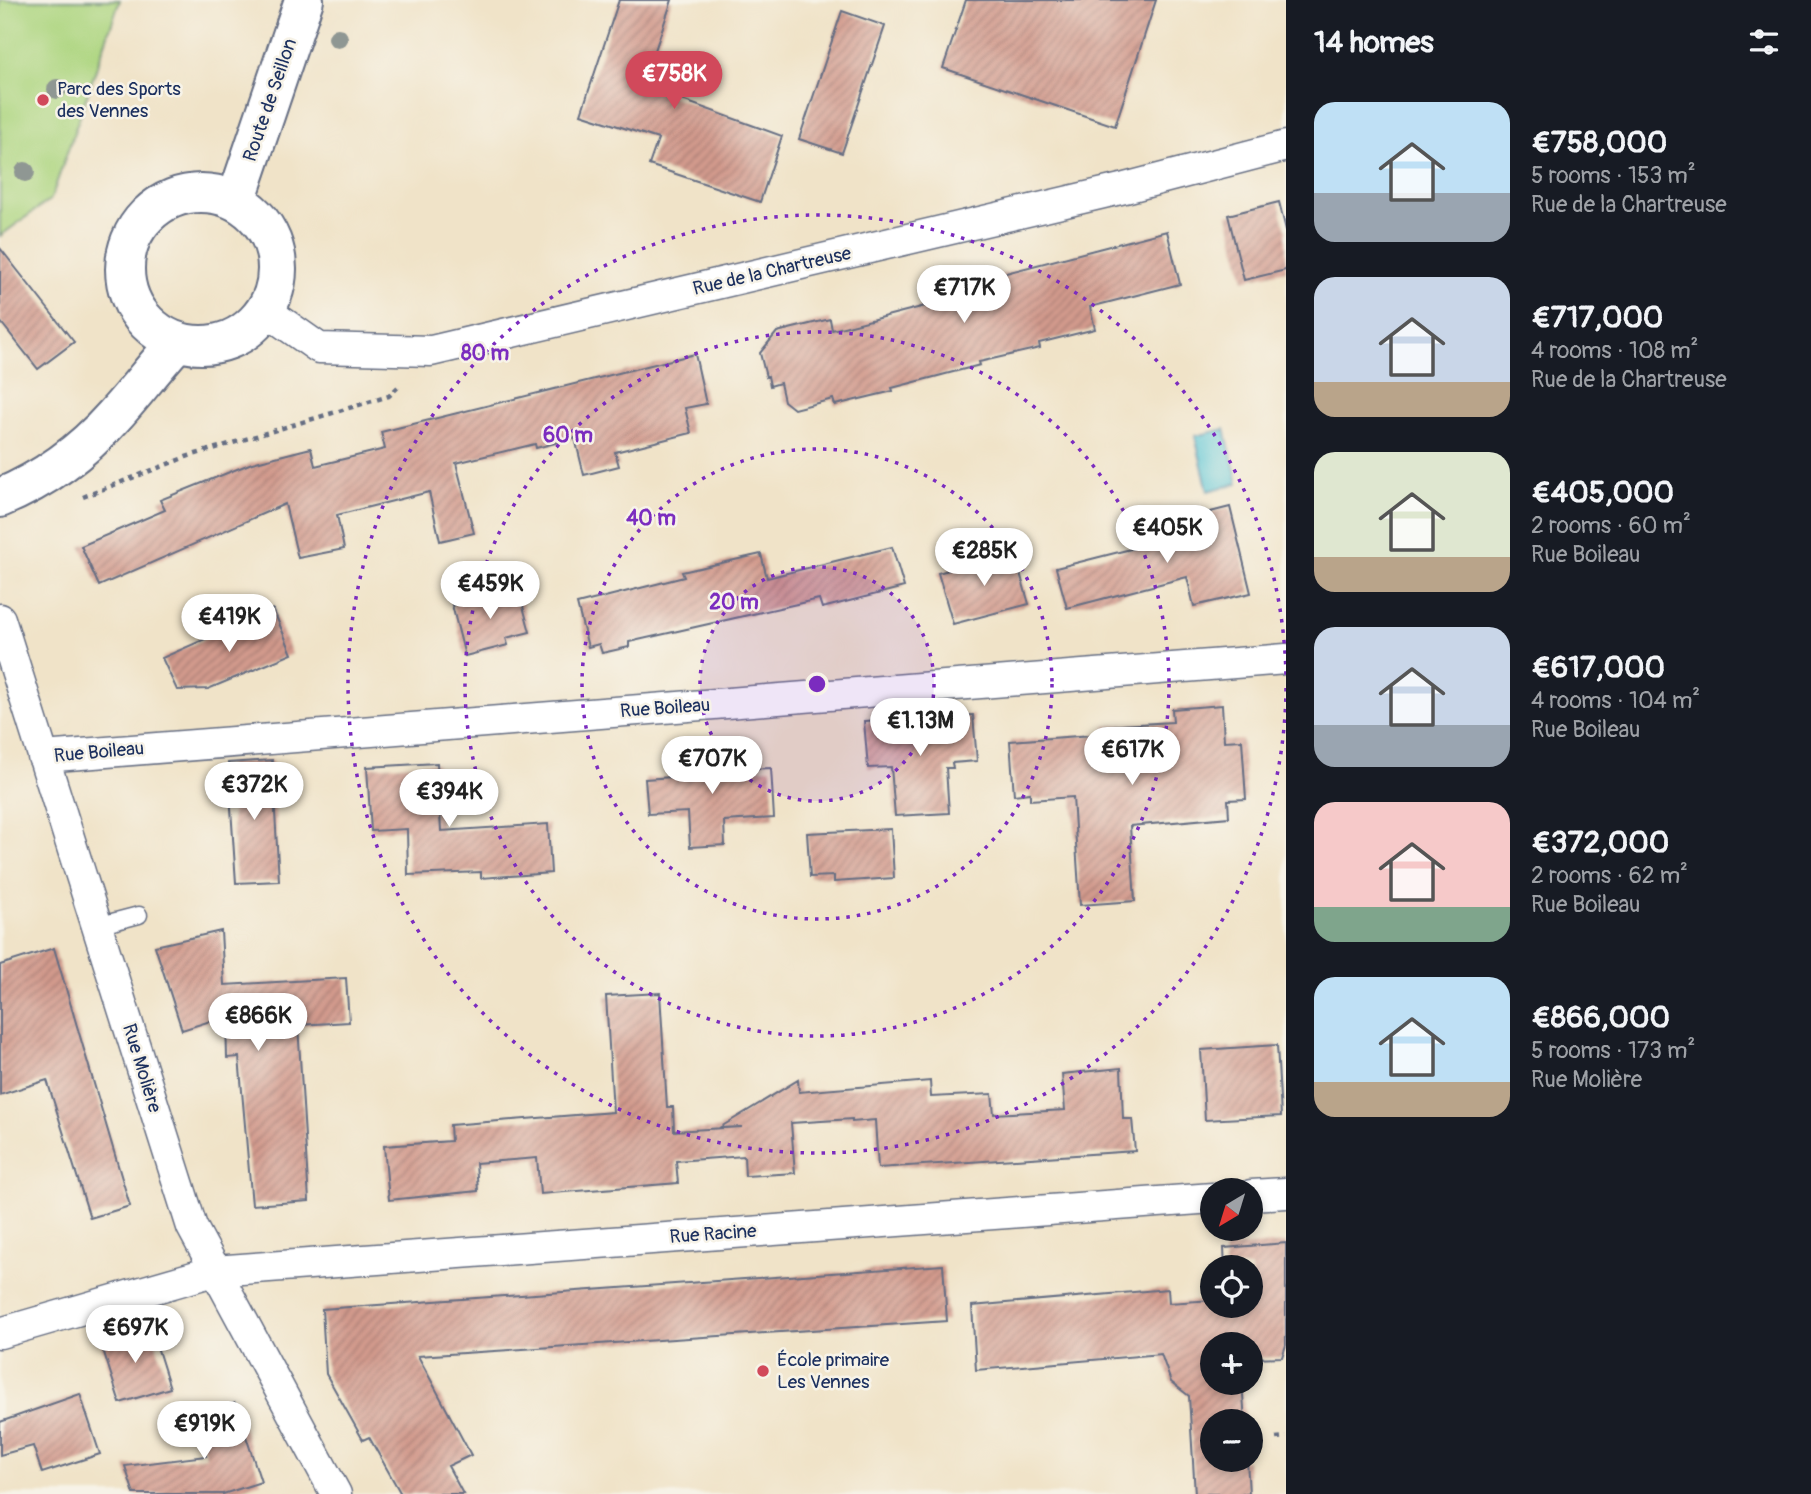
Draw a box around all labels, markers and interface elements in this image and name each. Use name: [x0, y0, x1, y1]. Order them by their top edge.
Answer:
icon: filters: [1745, 23, 1783, 61]
text: 14 homes: [1314, 24, 1434, 61]
street label: Route de Seillon: [238, 35, 302, 165]
pin: €758K: [625, 52, 723, 111]
text: €758K: [641, 59, 707, 88]
place label: Parc des Sports des Vennes: [57, 77, 181, 123]
marker: Parc des Sports des Vennes: [35, 92, 51, 108]
text: €758,000: [1531, 124, 1667, 161]
icon: home: [1370, 130, 1454, 214]
text: 5 rooms · 153 m²: [1531, 161, 1696, 190]
text: Rue de la Chartreuse: [1531, 190, 1727, 219]
street label: Rue de la Chartreuse: [691, 241, 854, 301]
pin: €717K: [915, 266, 1013, 325]
text: €717K: [933, 273, 995, 302]
text: €717,000: [1531, 299, 1663, 336]
icon: home: [1370, 305, 1454, 389]
text: 4 rooms · 108 m²: [1531, 336, 1698, 365]
text: 80 m: [461, 340, 509, 367]
text: Rue de la Chartreuse: [1531, 365, 1727, 394]
text: 60 m: [543, 422, 593, 449]
text: €405,000: [1531, 474, 1674, 511]
icon: home: [1370, 480, 1454, 564]
text: 40 m: [626, 505, 676, 532]
pin: €405K: [1118, 505, 1216, 565]
text: 2 rooms · 60 m²: [1531, 511, 1691, 540]
text: €405K: [1132, 513, 1202, 542]
pin: €285K: [935, 528, 1033, 588]
text: €285K: [951, 536, 1017, 565]
text: Rue Boileau: [1531, 540, 1640, 569]
pin: €459K: [441, 562, 539, 621]
text: €459K: [457, 569, 523, 598]
text: 20 m: [709, 589, 759, 616]
pin: €419K: [180, 594, 278, 654]
text: €419K: [197, 602, 261, 631]
text: €617,000: [1531, 649, 1665, 686]
icon: home: [1370, 655, 1454, 739]
centre of rings: [805, 672, 829, 696]
text: 4 rooms · 104 m²: [1531, 686, 1700, 715]
street label: Rue Boileau: [619, 693, 711, 723]
pin: €1.13M: [863, 698, 977, 758]
text: €1.13M: [886, 706, 954, 735]
text: Rue Boileau: [1531, 715, 1640, 744]
pin: €617K: [1083, 728, 1181, 787]
text: €617K: [1100, 735, 1164, 764]
street label: Rue Boileau: [53, 736, 145, 768]
pin: €707K: [663, 736, 761, 796]
text: €707K: [677, 744, 747, 773]
pin: €372K: [205, 762, 303, 822]
text: €372K: [221, 770, 287, 799]
pin: €394K: [400, 770, 498, 829]
text: €394K: [415, 777, 483, 806]
text: €372,000: [1531, 824, 1669, 861]
icon: home: [1370, 830, 1454, 914]
text: 2 rooms · 62 m²: [1531, 861, 1688, 890]
text: Rue Boileau: [1531, 890, 1640, 919]
pin: €866K: [209, 993, 307, 1053]
text: €866,000: [1531, 999, 1670, 1036]
text: €866K: [224, 1001, 292, 1030]
icon: home: [1370, 1005, 1454, 1089]
street label: Rue Molière: [117, 1021, 167, 1116]
text: 5 rooms · 173 m²: [1531, 1036, 1695, 1065]
text: Rue Molière: [1531, 1065, 1642, 1094]
north arrow: [1200, 1178, 1264, 1241]
map controls: [1200, 1178, 1263, 1472]
street label: Rue Racine: [669, 1219, 758, 1249]
button: locate: [1200, 1255, 1263, 1318]
pin: €697K: [86, 1306, 184, 1365]
text: €697K: [102, 1313, 168, 1342]
button: +: [1200, 1332, 1263, 1395]
place label: École primaire Les Vennes: [777, 1348, 890, 1394]
marker: École primaire Les Vennes: [755, 1363, 771, 1379]
pin: €919K: [155, 1402, 253, 1461]
text: €919K: [173, 1409, 235, 1438]
button: −: [1200, 1409, 1263, 1472]

